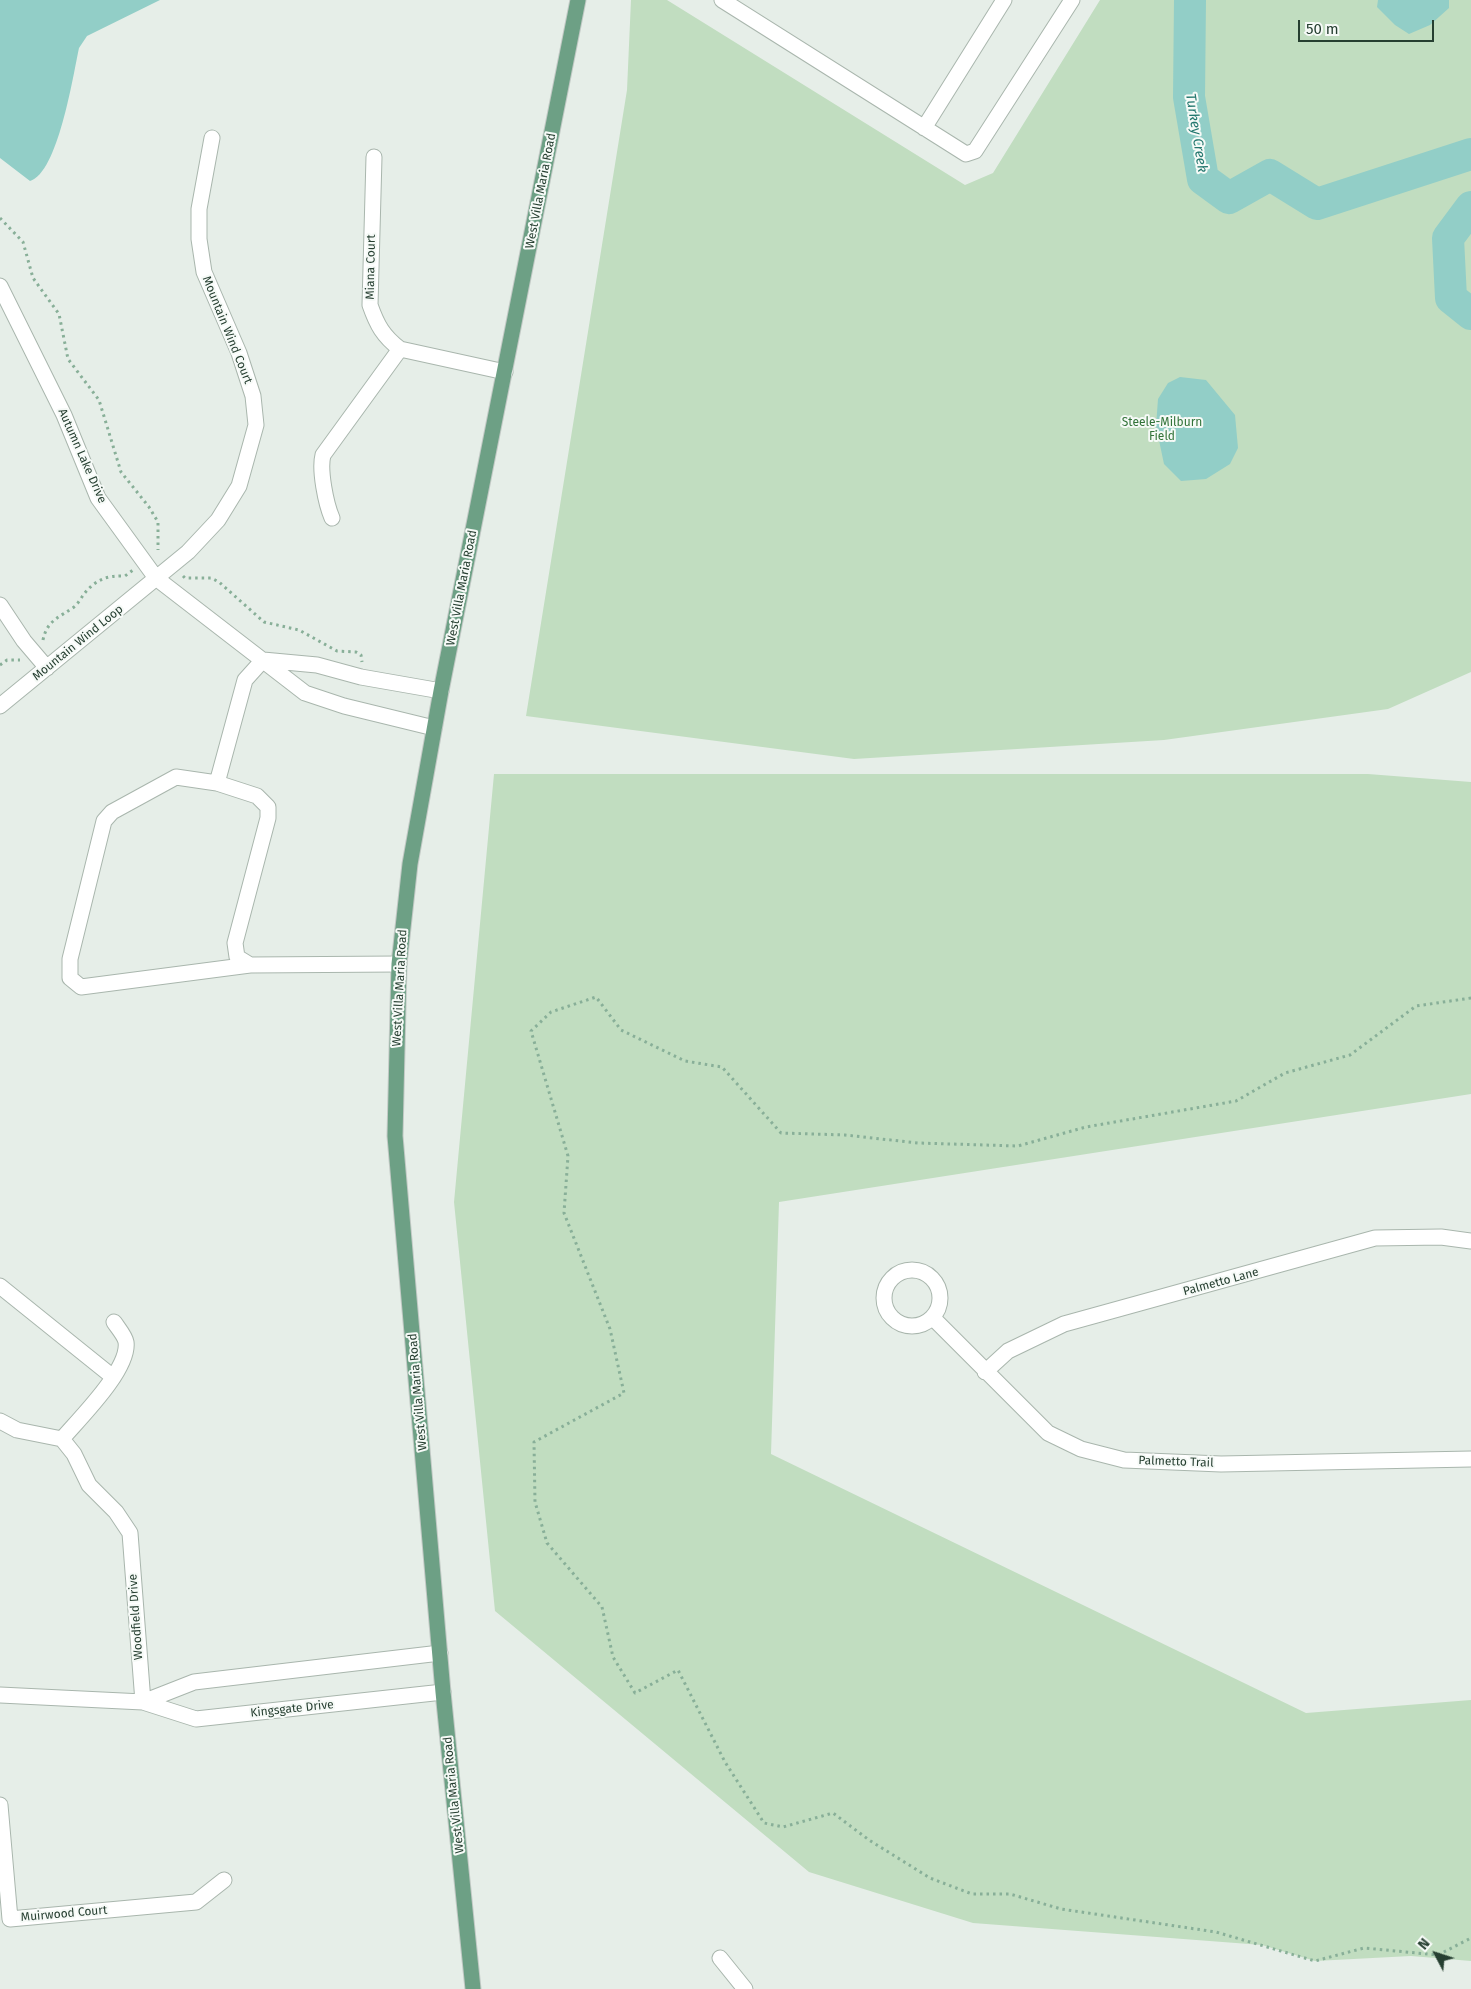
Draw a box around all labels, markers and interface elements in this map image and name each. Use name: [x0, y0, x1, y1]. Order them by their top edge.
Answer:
scale bar: [1301, 10, 1437, 42]
text: 50 m: [1306, 20, 1339, 38]
water label: Turkey Creek: [1181, 92, 1211, 174]
street label: West Villa Maria Road: [523, 132, 559, 250]
street label: Miana Court: [363, 234, 379, 300]
street label: Mountain Wind Court: [199, 274, 255, 386]
street label: Autumn Lake Drive: [55, 407, 109, 505]
park label: Steele-Milburn Field: [1122, 416, 1202, 444]
street label: West Villa Maria Road: [444, 529, 480, 647]
street label: Mountain Wind Loop: [30, 602, 126, 684]
street label: West Villa Maria Road: [390, 929, 410, 1047]
street label: Palmetto Lane: [1182, 1265, 1260, 1299]
street label: West Villa Maria Road: [406, 1333, 430, 1451]
street label: Palmetto Trail: [1138, 1453, 1214, 1471]
street label: Woodfield Drive: [126, 1573, 146, 1661]
street label: Kingsgate Drive: [250, 1697, 334, 1721]
street label: West Villa Maria Road: [441, 1736, 467, 1854]
street label: Muirwood Court: [20, 1903, 108, 1925]
north arrow: [1411, 1929, 1461, 1979]
text: N: [1415, 1935, 1434, 1953]

